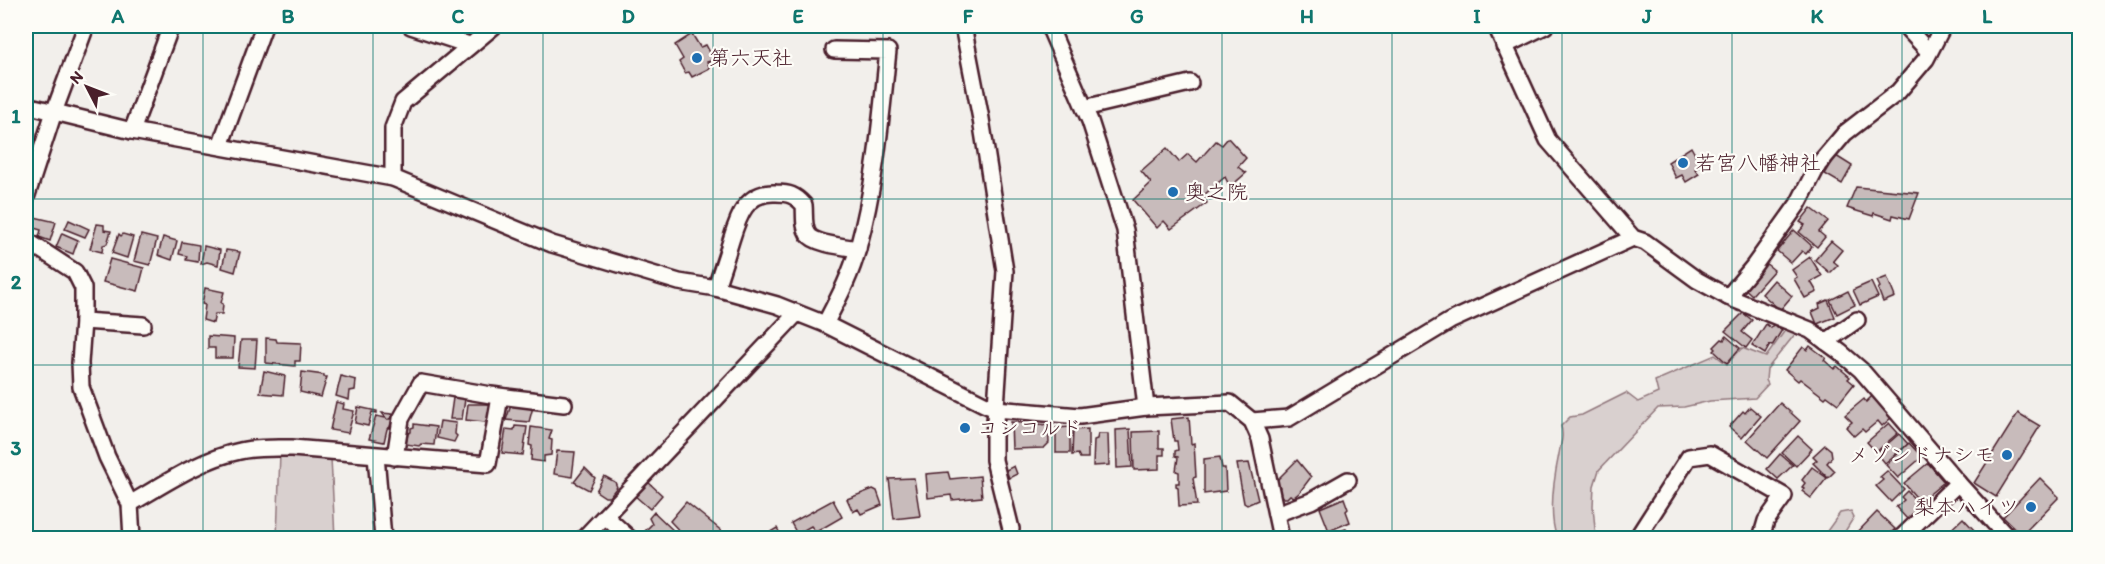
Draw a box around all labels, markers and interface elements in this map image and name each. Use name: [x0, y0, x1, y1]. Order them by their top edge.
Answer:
text: A: [111, 4, 125, 28]
text: B: [282, 4, 295, 28]
text: C: [452, 4, 465, 28]
text: D: [621, 4, 635, 28]
text: E: [792, 4, 804, 28]
text: F: [963, 4, 974, 28]
text: G: [1130, 4, 1144, 28]
text: H: [1300, 4, 1314, 28]
text: I: [1473, 4, 1481, 28]
text: J: [1641, 4, 1652, 28]
text: K: [1811, 4, 1825, 28]
text: L: [1982, 4, 1993, 28]
place label: 第六天社: [709, 45, 793, 70]
marker: 第六天社: [690, 51, 704, 65]
north arrow: [57, 57, 117, 117]
text: N: [66, 67, 87, 88]
text: 1: [11, 104, 21, 128]
place label: 若宮八幡神社: [1695, 150, 1821, 175]
marker: 若宮八幡神社: [1676, 156, 1690, 170]
place label: 奥之院: [1185, 179, 1248, 204]
marker: 奥之院: [1166, 185, 1180, 199]
text: 2: [11, 270, 22, 294]
place label: コンコルド: [977, 415, 1082, 440]
marker: コンコルド: [958, 421, 972, 435]
text: 3: [11, 436, 22, 460]
place label: メゾンドナシモ: [1848, 442, 1995, 467]
marker: メゾンドナシモ: [2000, 448, 2014, 462]
place label: 梨本ハイツ: [1914, 494, 2019, 519]
marker: 梨本ハイツ: [2024, 500, 2038, 514]

